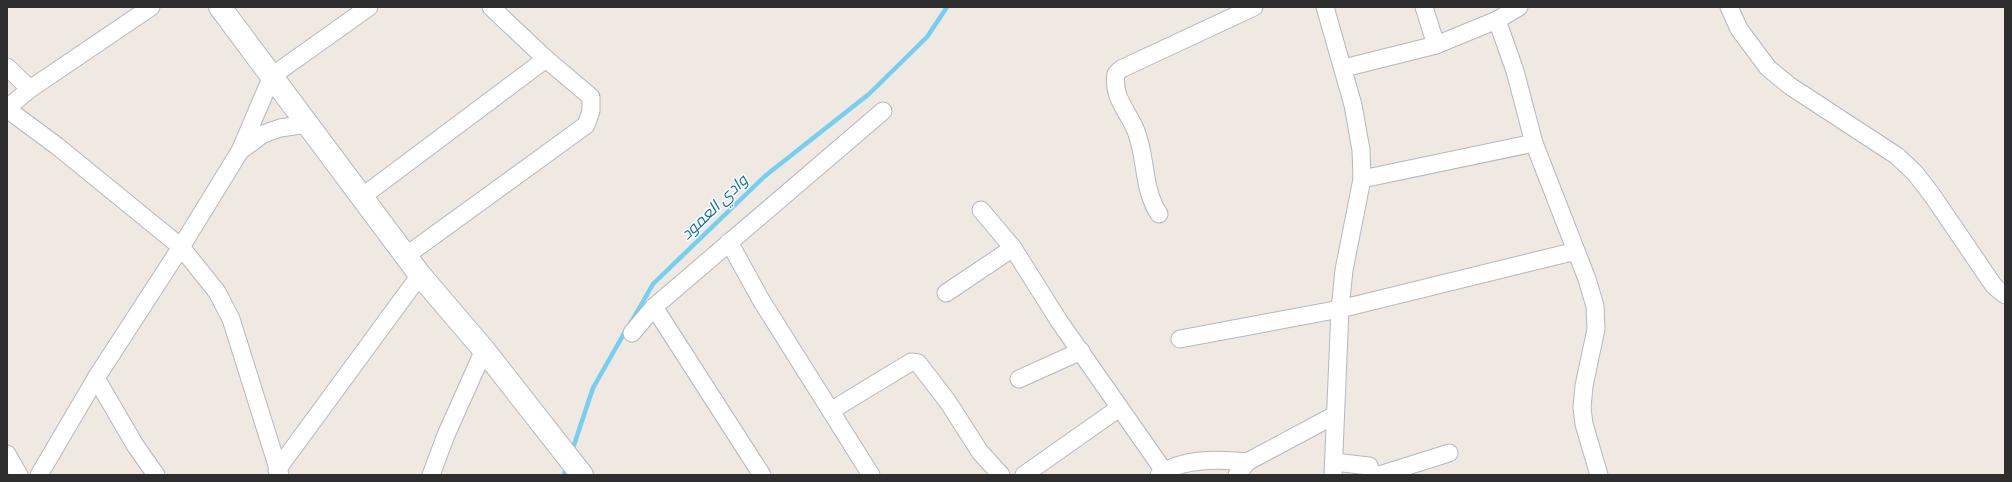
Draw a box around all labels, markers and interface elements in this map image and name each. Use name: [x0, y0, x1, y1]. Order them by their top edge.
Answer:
water label: وادي العمود: [677, 170, 754, 246]

